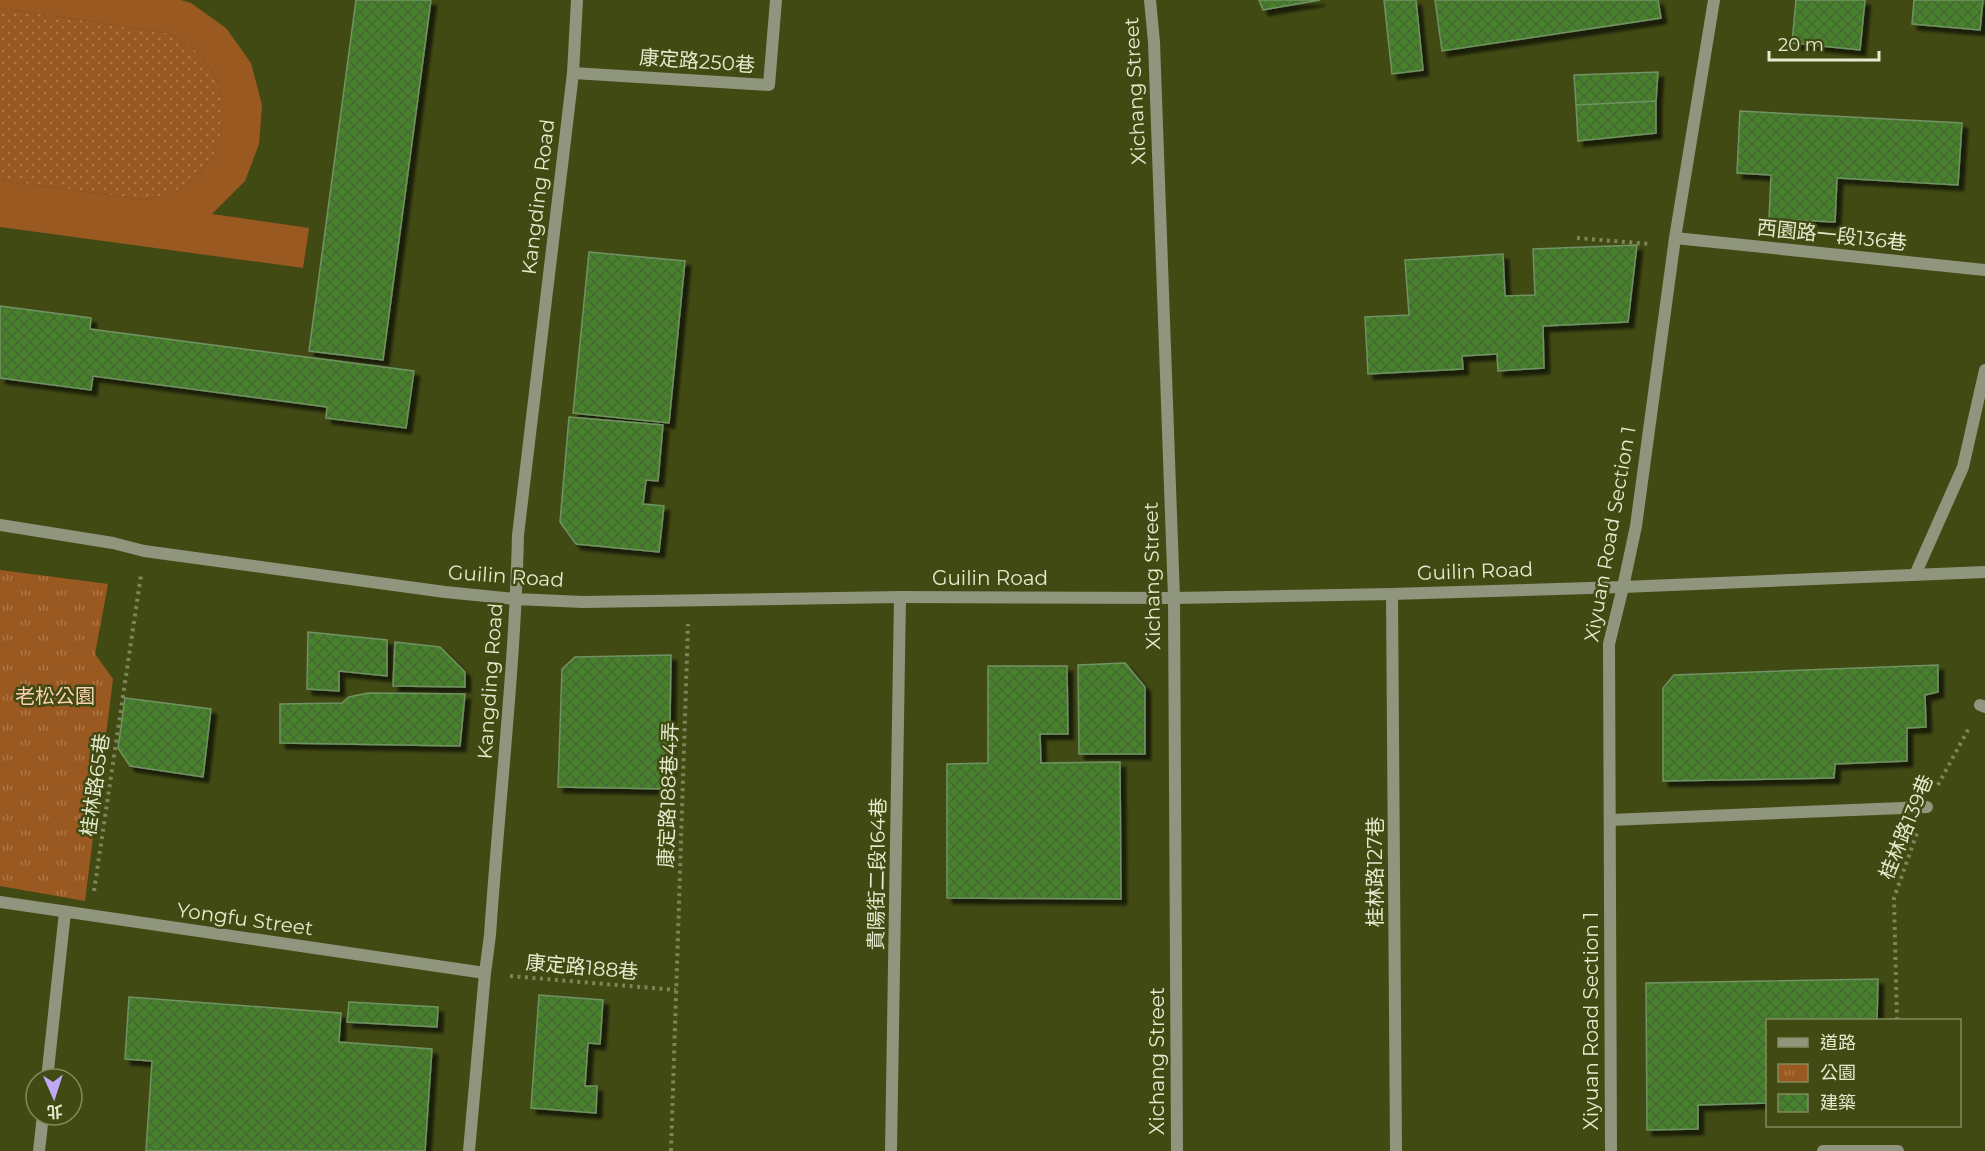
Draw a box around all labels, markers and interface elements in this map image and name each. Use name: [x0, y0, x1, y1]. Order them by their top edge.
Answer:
street label: Xichang Street: [1119, 17, 1151, 165]
scale bar: [1769, 24, 1878, 62]
text: 20 m: [1778, 34, 1824, 56]
street label: 康定路250巷: [638, 45, 756, 77]
street label: Kangding Road: [517, 118, 559, 276]
street label: 西園路一段136巷: [1756, 215, 1908, 255]
street label: Xiyuan Road Section 1: [1579, 424, 1641, 644]
street label: Xichang Street: [1139, 502, 1165, 650]
street label: Guilin Road: [1417, 557, 1533, 585]
street label: Guilin Road: [447, 560, 565, 592]
street label: Guilin Road: [932, 566, 1048, 590]
street label: Kangding Road: [473, 602, 507, 760]
park label: 老松公園: [15, 684, 95, 708]
street label: 康定路188巷4弄: [653, 722, 683, 868]
street label: 桂林路65巷: [76, 732, 114, 838]
street label: 桂林路139巷: [1874, 771, 1938, 883]
street label: 貴陽街二段164巷: [864, 797, 890, 951]
street label: 桂林路127巷: [1363, 817, 1387, 927]
street label: Yongfu Street: [175, 898, 315, 940]
street label: Xiyuan Road Section 1: [1579, 912, 1603, 1130]
street label: 康定路188巷: [525, 950, 639, 984]
street label: Xichang Street: [1145, 987, 1169, 1135]
legend: [1766, 1019, 1961, 1127]
text: 道路: [1820, 1032, 1856, 1054]
text: 公園: [1820, 1062, 1856, 1084]
north arrow: [24, 1067, 84, 1127]
text: 建築: [1820, 1092, 1856, 1114]
text: 北: [46, 1102, 63, 1121]

